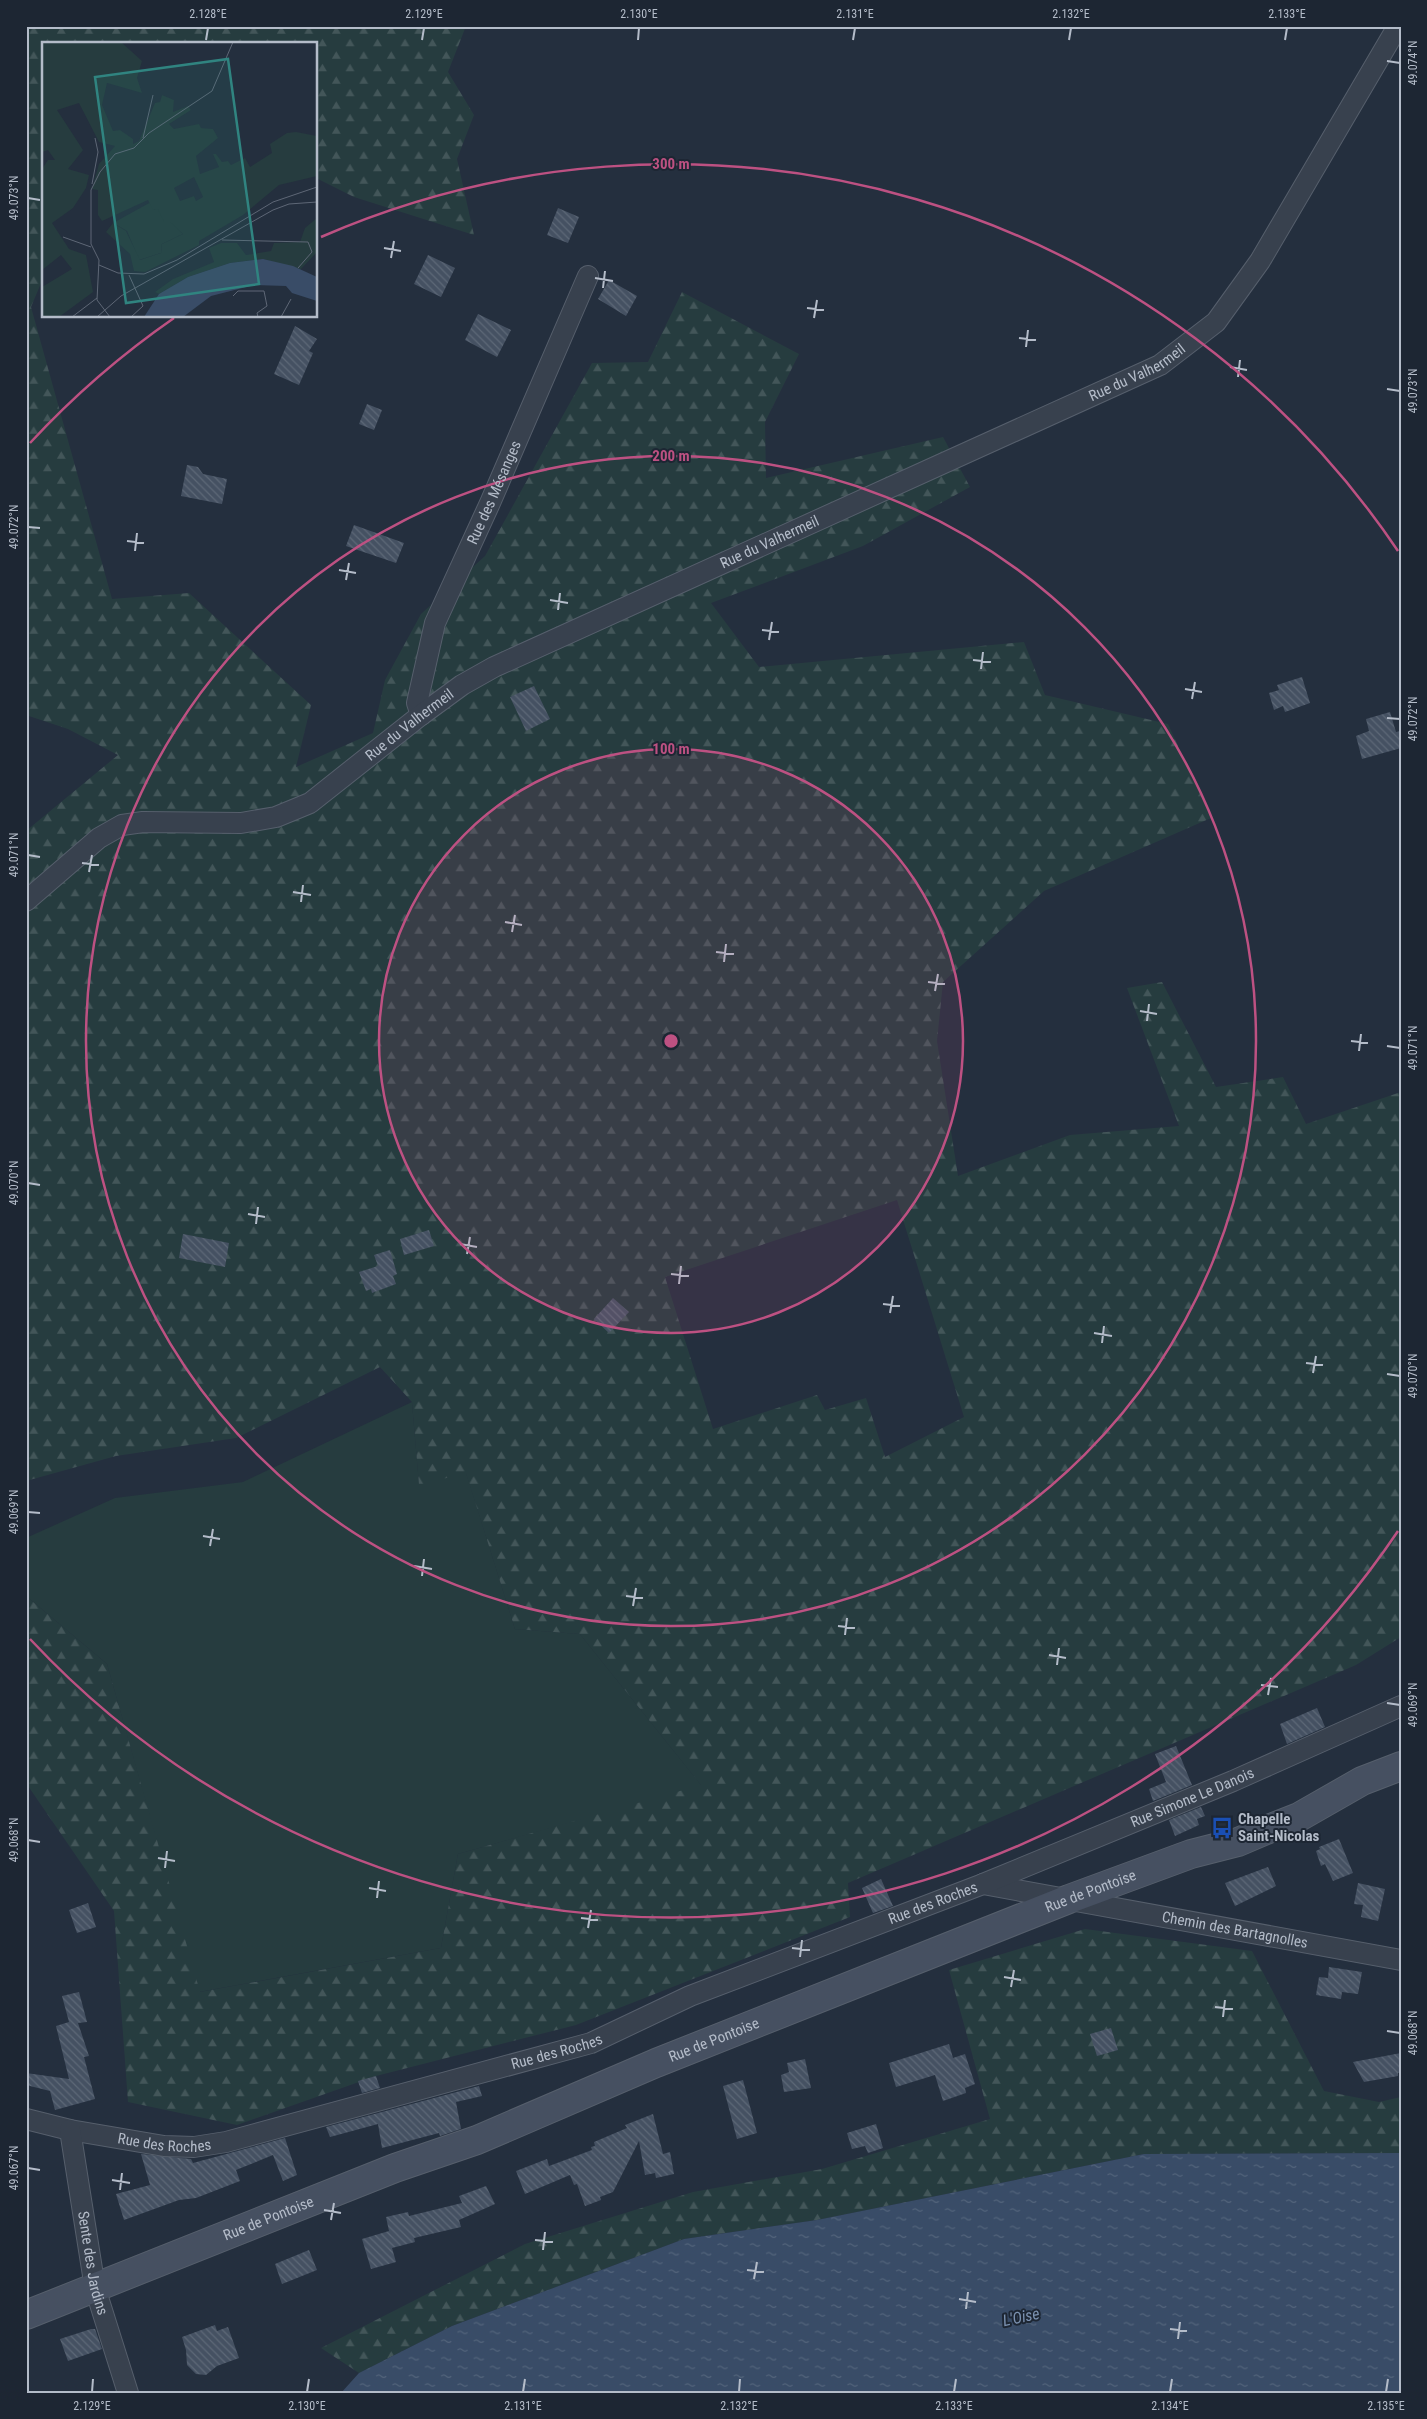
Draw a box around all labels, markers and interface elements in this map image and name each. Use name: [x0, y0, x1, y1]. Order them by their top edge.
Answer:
text: 2.128°E: [189, 7, 227, 21]
text: 2.129°E: [405, 7, 443, 21]
text: 2.130°E: [620, 7, 658, 21]
text: 2.131°E: [836, 7, 874, 21]
text: 2.132°E: [1052, 7, 1090, 21]
text: 2.133°E: [1268, 7, 1306, 21]
text: 49.074°N: [1406, 41, 1420, 85]
inset map: [42, 42, 318, 318]
text: 300 m: [652, 155, 690, 173]
text: 49.073°N: [7, 176, 21, 220]
street label: Rue du Valhermeil: [1086, 340, 1189, 405]
text: 49.073°N: [1406, 369, 1420, 413]
street label: Rue des Mésanges: [463, 438, 525, 547]
text: 200 m: [652, 447, 690, 465]
text: 49.072°N: [7, 505, 21, 549]
street label: Rue du Valhermeil: [717, 512, 822, 572]
street label: Rue du Valhermeil: [362, 685, 457, 765]
text: 49.072°N: [1406, 697, 1420, 741]
text: 100 m: [652, 740, 690, 758]
text: 49.071°N: [7, 833, 21, 877]
text: 49.071°N: [1406, 1026, 1420, 1070]
centre of rings: [662, 1032, 680, 1050]
text: 49.070°N: [7, 1161, 21, 1205]
text: 49.070°N: [1406, 1354, 1420, 1398]
text: 49.069°N: [7, 1490, 21, 1534]
text: 49.069°N: [1406, 1683, 1420, 1727]
street label: Rue Simone Le Danois: [1128, 1764, 1257, 1831]
place label: Chapelle Saint-Nicolas: [1238, 1810, 1320, 1845]
bus stop icon: Chapelle Saint-Nicolas: [1209, 1815, 1235, 1841]
text: 49.068°N: [7, 1818, 21, 1862]
street label: Rue de Pontoise: [1042, 1866, 1139, 1917]
street label: Rue des Roches: [886, 1878, 980, 1928]
street label: Chemin des Bartagnolles: [1160, 1908, 1309, 1952]
text: 49.068°N: [1406, 2011, 1420, 2055]
street label: Rue de Pontoise: [666, 2014, 762, 2066]
street label: Rue des Roches: [509, 2030, 606, 2073]
street label: Rue des Roches: [116, 2129, 213, 2156]
text: 49.067°N: [7, 2146, 21, 2190]
street label: Rue de Pontoise: [221, 2192, 316, 2245]
street label: Sente des Jardins: [74, 2210, 112, 2317]
water label: L'Oise: [1001, 2304, 1041, 2330]
text: 2.129°E: [73, 2399, 111, 2413]
text: 2.130°E: [288, 2399, 326, 2413]
text: 2.131°E: [504, 2399, 542, 2413]
text: 2.132°E: [720, 2399, 758, 2413]
text: 2.133°E: [935, 2399, 973, 2413]
text: 2.134°E: [1151, 2399, 1189, 2413]
text: 2.135°E: [1367, 2399, 1405, 2413]

